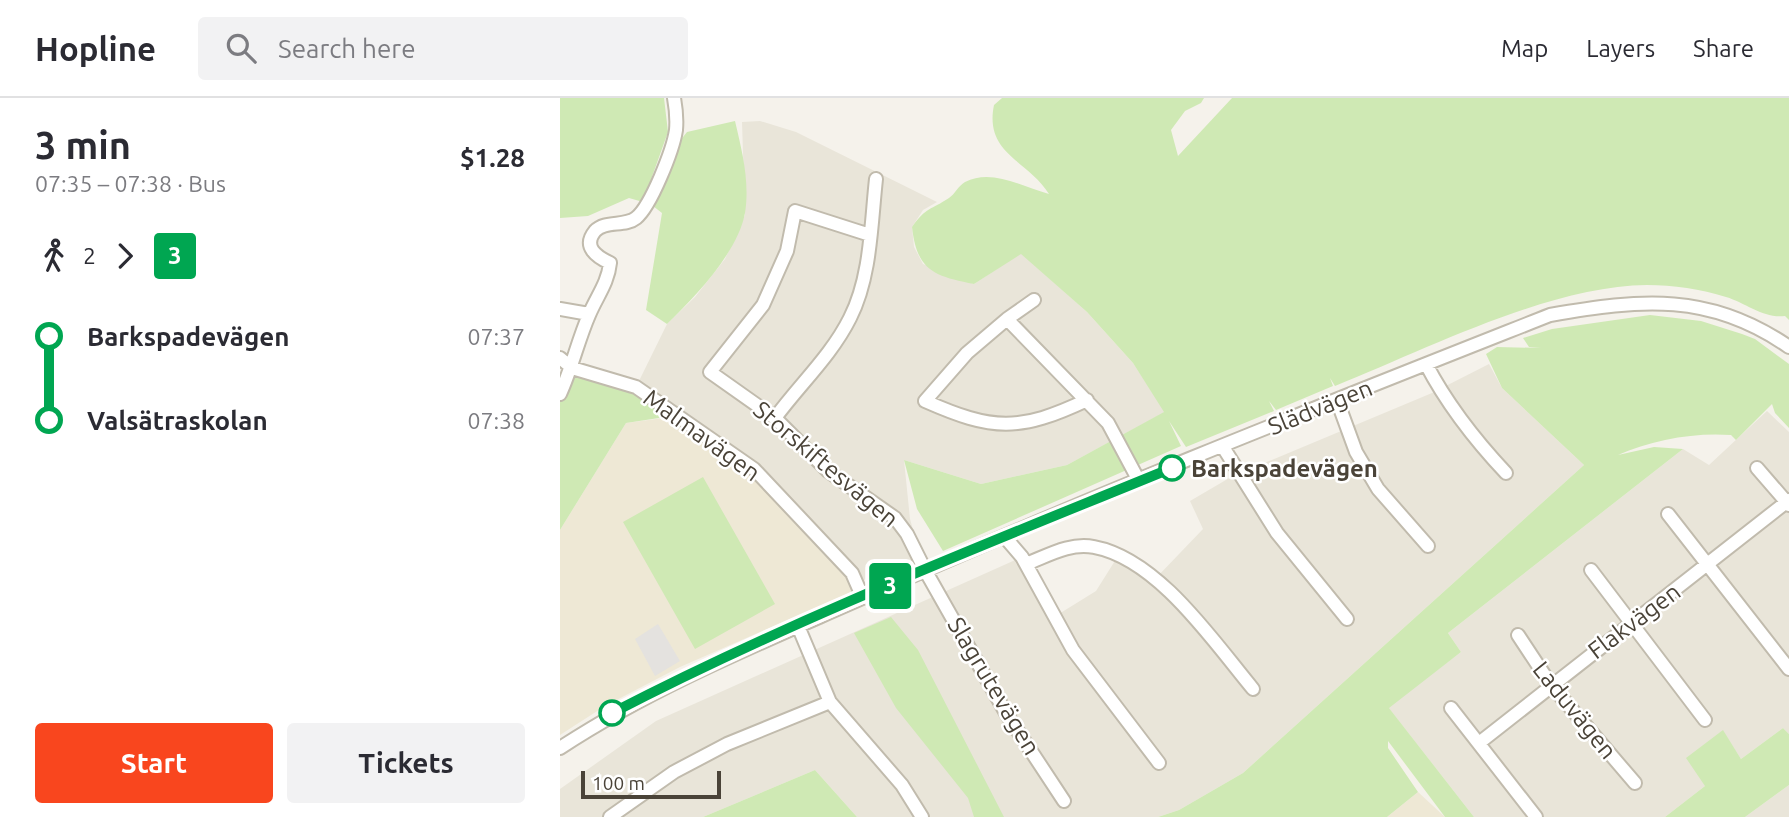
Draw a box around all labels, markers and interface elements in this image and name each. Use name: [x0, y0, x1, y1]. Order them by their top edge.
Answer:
search box: [198, 17, 688, 80]
icon: search: [222, 29, 260, 67]
text: Hopline: [35, 30, 156, 67]
text: Search here: [278, 34, 415, 63]
text: Map: [1501, 35, 1548, 62]
text: Layers: [1586, 35, 1655, 62]
text: Share: [1693, 35, 1754, 62]
text: 3 min: [35, 124, 131, 166]
text: $1.28: [460, 143, 525, 172]
text: 07:35 – 07:38 · Bus: [35, 171, 226, 196]
icon: walk: [35, 237, 73, 275]
icon: forward: [106, 237, 144, 275]
text: 3: [168, 242, 182, 269]
text: 2: [83, 243, 96, 268]
text: Barkspadevägen: [87, 322, 289, 351]
text: 07:37: [467, 324, 525, 349]
street label: Slädvägen: [1264, 374, 1376, 440]
street label: Malmavägen: [639, 384, 765, 486]
street label: Storskiftesvägen: [748, 396, 904, 532]
text: Valsätraskolan: [87, 406, 268, 435]
text: 07:38: [467, 408, 525, 433]
marker: Barkspadevägen: [1159, 455, 1185, 481]
place label: Barkspadevägen: [1191, 455, 1378, 482]
line badge: 3: [867, 563, 913, 609]
text: 3: [883, 572, 897, 599]
street label: Flakvägen: [1583, 578, 1685, 664]
street label: Slagrutevägen: [942, 613, 1046, 759]
street label: Laduvägen: [1528, 656, 1622, 764]
unlabelled marker: [599, 700, 625, 726]
button: Start: [35, 723, 273, 803]
button: Tickets: [287, 723, 525, 803]
scale bar: [581, 768, 721, 800]
text: 100 m: [592, 772, 645, 794]

